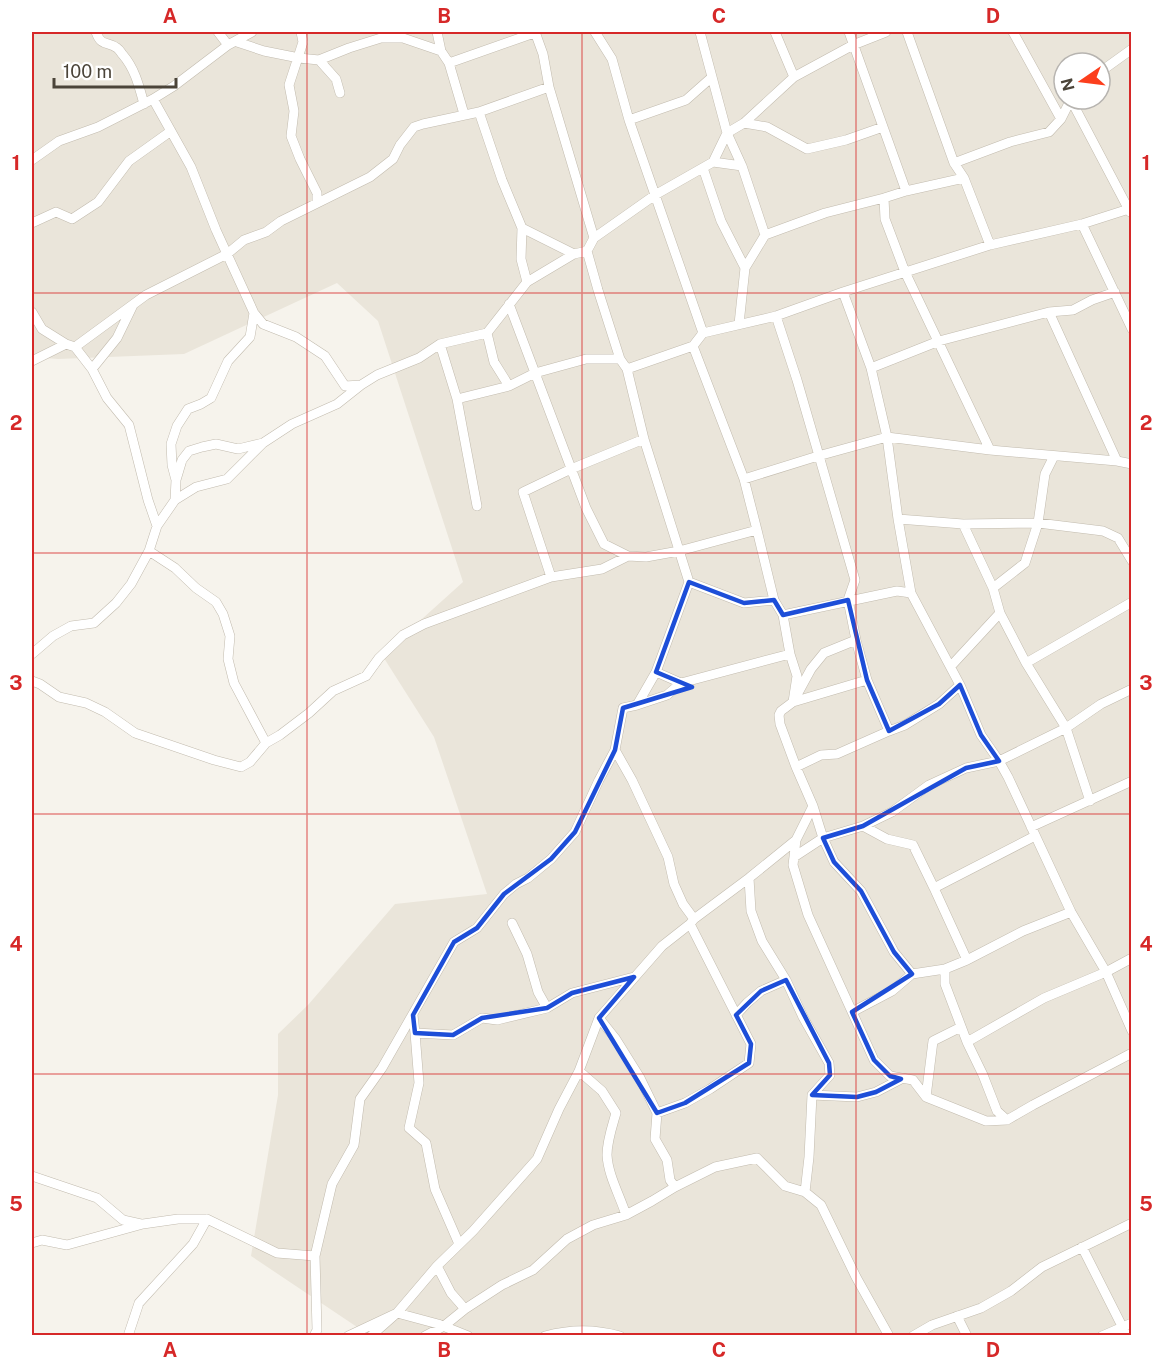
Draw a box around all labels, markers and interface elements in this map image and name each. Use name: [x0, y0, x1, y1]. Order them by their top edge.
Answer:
text: A: [163, 4, 177, 28]
text: B: [437, 4, 451, 28]
text: C: [712, 4, 726, 28]
text: D: [986, 4, 1000, 28]
scale bar: [54, 51, 176, 89]
north arrow: [1052, 51, 1112, 111]
text: 100 m: [63, 61, 112, 82]
text: N: [1057, 76, 1079, 93]
text: 1: [12, 151, 20, 175]
text: 1: [1142, 151, 1150, 175]
text: 2: [10, 411, 22, 435]
text: 2: [1140, 411, 1152, 435]
text: 3: [9, 671, 23, 695]
text: 3: [1139, 671, 1153, 695]
text: 4: [9, 932, 23, 956]
text: 4: [1139, 932, 1153, 956]
text: 5: [9, 1192, 23, 1216]
text: 5: [1139, 1192, 1153, 1216]
text: A: [163, 1338, 177, 1362]
text: B: [437, 1338, 451, 1362]
text: C: [712, 1338, 726, 1362]
text: D: [986, 1338, 1000, 1362]

